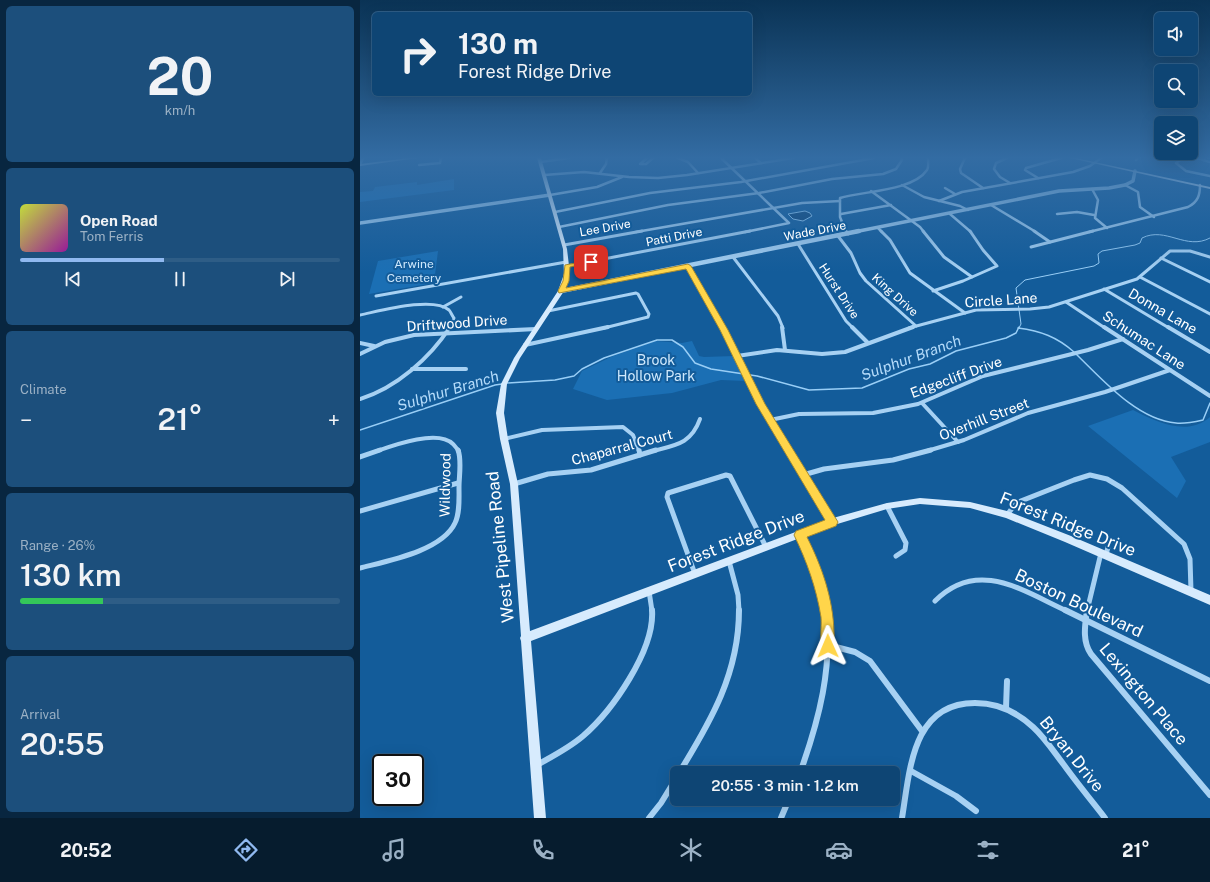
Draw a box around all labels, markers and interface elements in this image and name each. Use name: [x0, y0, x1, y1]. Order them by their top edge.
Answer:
map controls: [1154, 12, 1198, 160]
button: sound: [1154, 12, 1198, 56]
text: 130 m: [458, 27, 538, 60]
icon: right: [392, 28, 444, 80]
text: 20: [147, 46, 213, 107]
text: Forest Ridge Drive: [458, 61, 612, 82]
button: search: [1154, 64, 1198, 108]
text: km/h: [165, 103, 195, 118]
button: layers: [1154, 116, 1198, 160]
text: Open Road: [80, 212, 158, 229]
street label: Lee Drive: [578, 217, 632, 239]
street label: Wade Drive: [783, 218, 847, 244]
street label: Patti Drive: [645, 225, 704, 249]
text: Tom Ferris: [80, 229, 143, 244]
pin: [574, 245, 608, 279]
icon: arrive: [580, 251, 602, 273]
park label: Arwine Cemetery: [387, 257, 442, 285]
street label: Hurst Drive: [816, 261, 862, 321]
icon: previous: [62, 268, 84, 290]
icon: pause: [169, 268, 191, 290]
icon: next: [276, 268, 298, 290]
street label: King Drive: [869, 271, 921, 319]
street label: Donna Lane: [1126, 285, 1200, 337]
street label: Circle Lane: [964, 289, 1038, 311]
street label: Schumac Lane: [1100, 307, 1188, 373]
street label: Driftwood Drive: [406, 311, 508, 335]
water label: Sulphur Branch: [858, 332, 963, 384]
park label: Brook Hollow Park: [617, 352, 695, 384]
street label: Edgecliff Drive: [908, 353, 1004, 401]
water label: Sulphur Branch: [395, 367, 501, 414]
text: Climate: [20, 382, 67, 397]
street label: Overhill Street: [937, 395, 1031, 443]
text: 21°: [157, 401, 203, 437]
text: −: [20, 407, 32, 433]
text: +: [328, 407, 340, 433]
street label: Chaparral Court: [570, 426, 674, 468]
street label: Wildwood: [436, 453, 454, 517]
street label: West Pipeline Road: [482, 470, 518, 624]
street label: Forest Ridge Drive: [997, 488, 1139, 560]
street label: Forest Ridge Drive: [665, 506, 807, 576]
text: Range · 26%: [20, 538, 95, 553]
text: 130 km: [20, 557, 121, 593]
street label: Boston Boulevard: [1012, 565, 1146, 641]
position arrow: [807, 625, 849, 667]
street label: Lexington Place: [1096, 639, 1192, 749]
text: Arrival: [20, 707, 60, 722]
street label: Bryan Drive: [1036, 712, 1108, 796]
text: 20:55: [20, 726, 104, 762]
speed limit sign: 30: [372, 754, 424, 806]
text: 20:55 · 3 min · 1.2 km: [711, 777, 859, 794]
icon: directions: [232, 836, 260, 864]
icon: music: [380, 836, 408, 864]
icon: phone: [529, 836, 557, 864]
icon: climate: [677, 836, 705, 864]
icon: car: [825, 836, 853, 864]
icon: filters: [974, 836, 1002, 864]
text: 20:52: [60, 840, 112, 861]
text: 21°: [1122, 840, 1150, 861]

